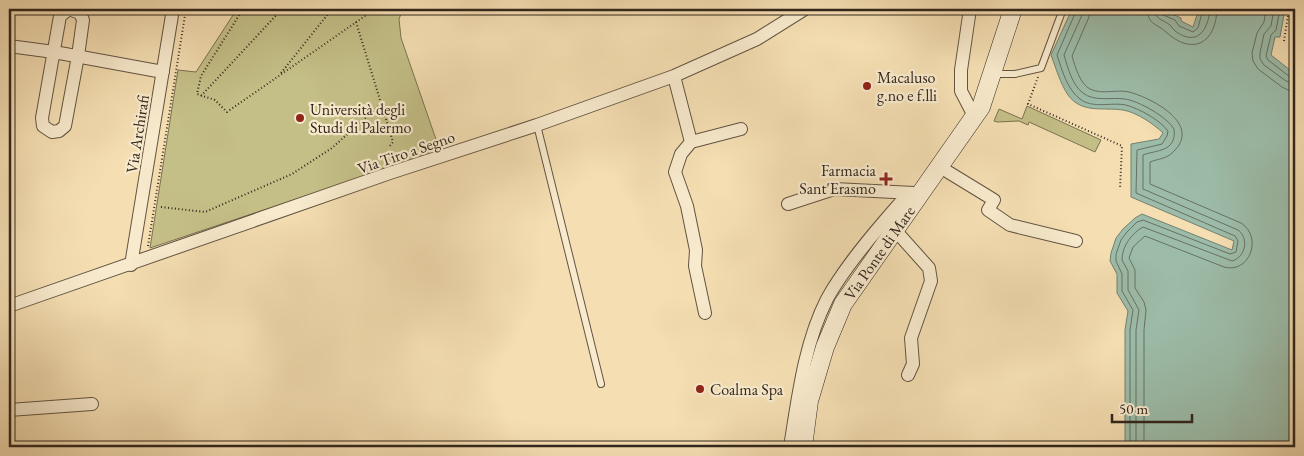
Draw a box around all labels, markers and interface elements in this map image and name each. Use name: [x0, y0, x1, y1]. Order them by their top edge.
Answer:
place label: Macaluso g.no e f.lli: [877, 67, 937, 106]
marker: Macaluso g.no e f.lli: [861, 80, 873, 92]
street label: Via Archirafi: [121, 93, 154, 175]
place label: Università degli Studi di Palermo: [310, 99, 412, 138]
marker: Università degli Studi di Palermo: [294, 112, 306, 124]
street label: Via Tiro a Segno: [355, 126, 458, 179]
place label: Farmacia Sant'Erasmo: [799, 160, 877, 199]
marker: Farmacia Sant'Erasmo: [880, 173, 892, 185]
street label: Via Ponte di Mare: [839, 202, 920, 304]
place label: Coalma Spa: [710, 379, 784, 400]
marker: Coalma Spa: [694, 383, 706, 395]
scale bar: [1112, 391, 1192, 423]
text: 50 m: [1119, 399, 1148, 418]

